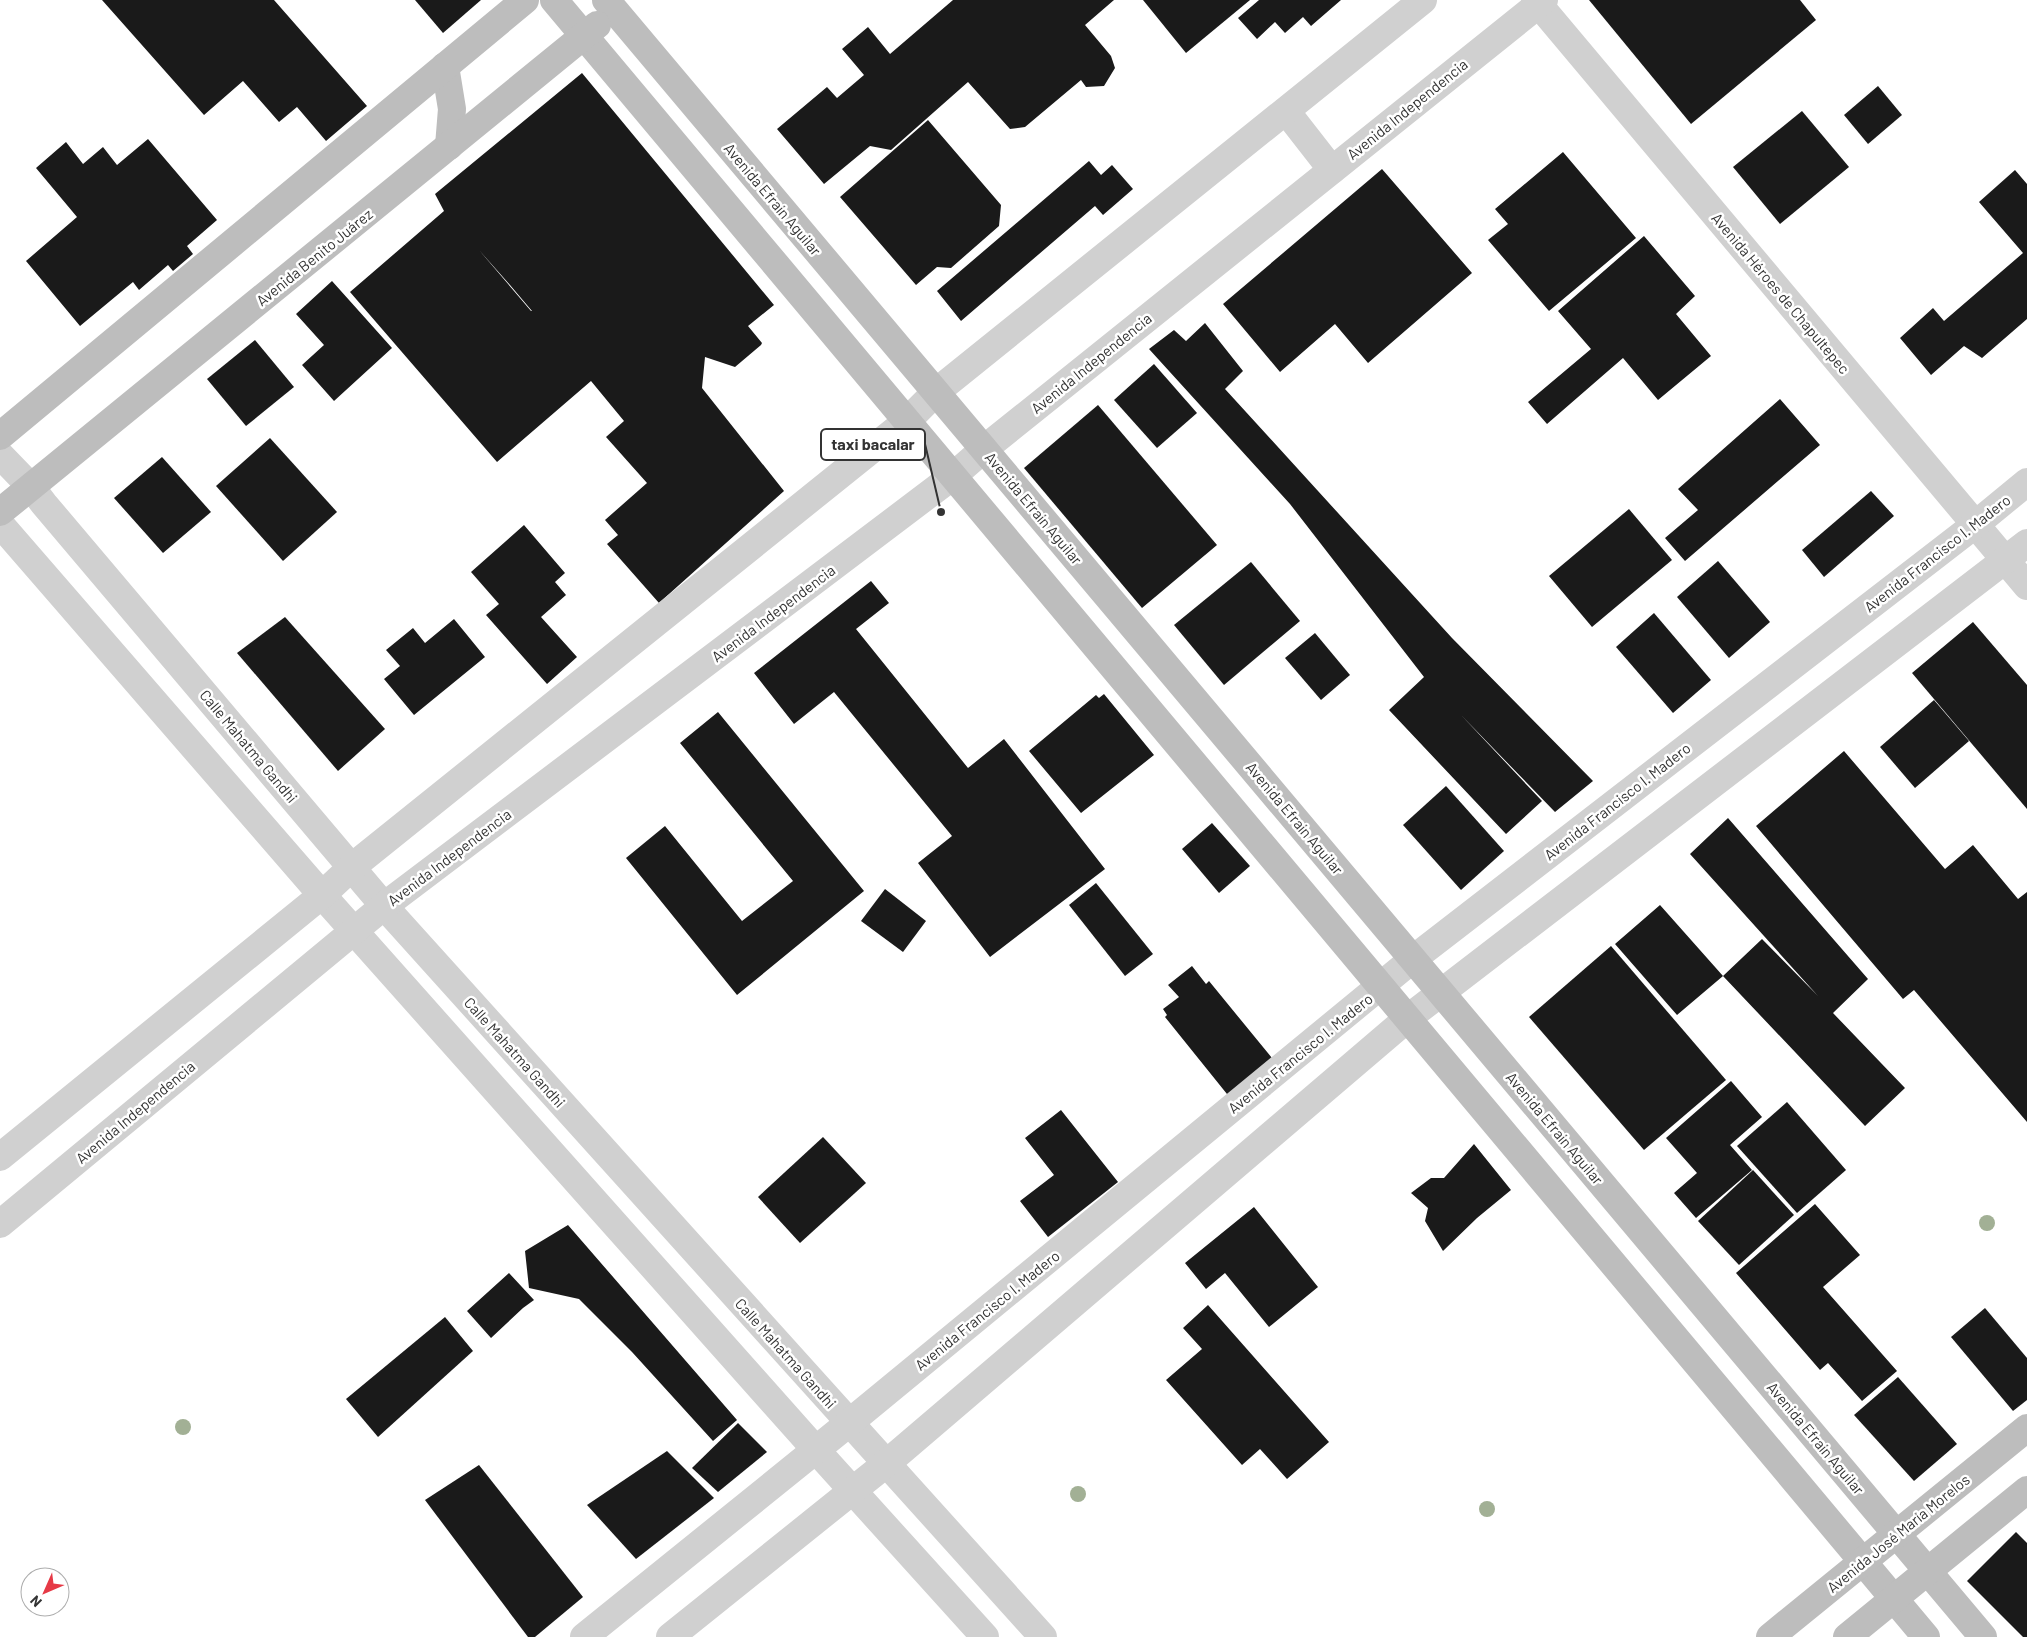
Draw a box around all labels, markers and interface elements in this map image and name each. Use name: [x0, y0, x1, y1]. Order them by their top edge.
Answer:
street label: Avenida Independencia: [1343, 55, 1471, 163]
street label: Avenida Efraín Aguilar: [721, 139, 826, 259]
street label: Avenida Benito Juárez: [252, 204, 376, 309]
street label: Avenida Héroes de Chapultepec: [1708, 209, 1854, 377]
street label: Avenida Independencia: [1027, 309, 1155, 417]
callout: taxi bacalar: [821, 429, 925, 460]
text: taxi bacalar: [831, 434, 915, 453]
street label: Avenida Efraín Aguilar: [982, 448, 1087, 568]
street label: Avenida Francisco I. Madero: [1860, 490, 2014, 616]
street label: Avenida Independencia: [708, 561, 838, 665]
street label: Calle Mahatma Gandhi: [196, 686, 302, 806]
street label: Avenida Francisco I. Madero: [1540, 738, 1694, 864]
street label: Avenida Efraín Aguilar: [1243, 758, 1348, 878]
street label: Avenida Independencia: [384, 805, 514, 909]
street label: Avenida Francisco I. Madero: [1224, 989, 1376, 1117]
street label: Calle Mahatma Gandhi: [461, 993, 569, 1111]
street label: Avenida Independencia: [72, 1057, 198, 1167]
street label: Avenida Efraín Aguilar: [1503, 1068, 1608, 1188]
street label: Avenida Francisco I. Madero: [911, 1246, 1063, 1374]
street label: Calle Mahatma Gandhi: [732, 1294, 840, 1412]
street label: Avenida Efraín Aguilar: [1764, 1378, 1869, 1498]
street label: Avenida José María Morelos: [1823, 1470, 1973, 1596]
north arrow: [20, 1567, 70, 1617]
text: N: [26, 1592, 45, 1611]

